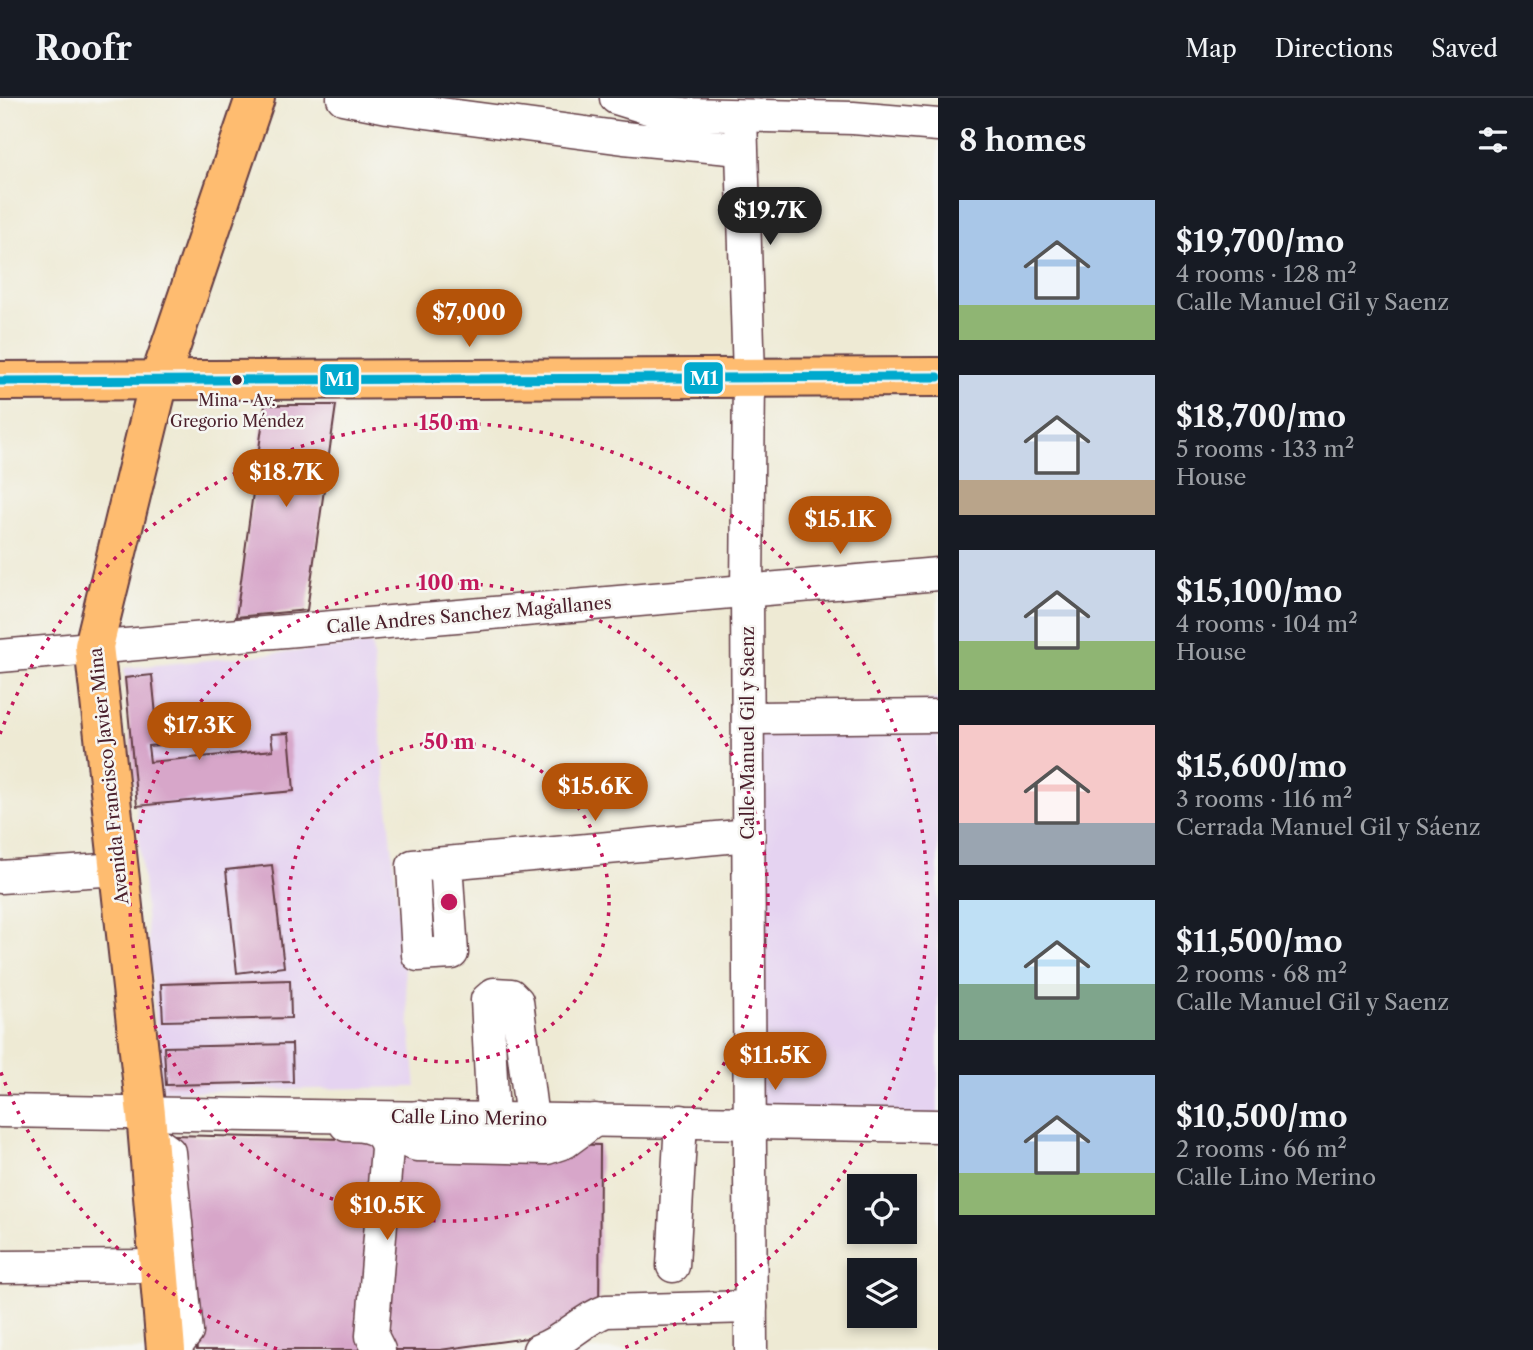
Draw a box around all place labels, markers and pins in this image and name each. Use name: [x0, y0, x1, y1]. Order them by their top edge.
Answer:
pin: $19.7K: [713, 188, 827, 247]
pin: $7,000: [412, 289, 526, 349]
marker: Mina - Av. Gregorio Méndez: [230, 373, 244, 387]
place label: Mina - Av. Gregorio Méndez: [170, 390, 304, 431]
pin: $18.7K: [229, 450, 343, 509]
pin: $15.1K: [783, 496, 897, 556]
pin: $17.3K: [142, 702, 256, 762]
pin: $15.6K: [538, 764, 652, 823]
centre of rings: [437, 890, 461, 914]
pin: $11.5K: [718, 1032, 832, 1092]
pin: $10.5K: [330, 1182, 444, 1242]

